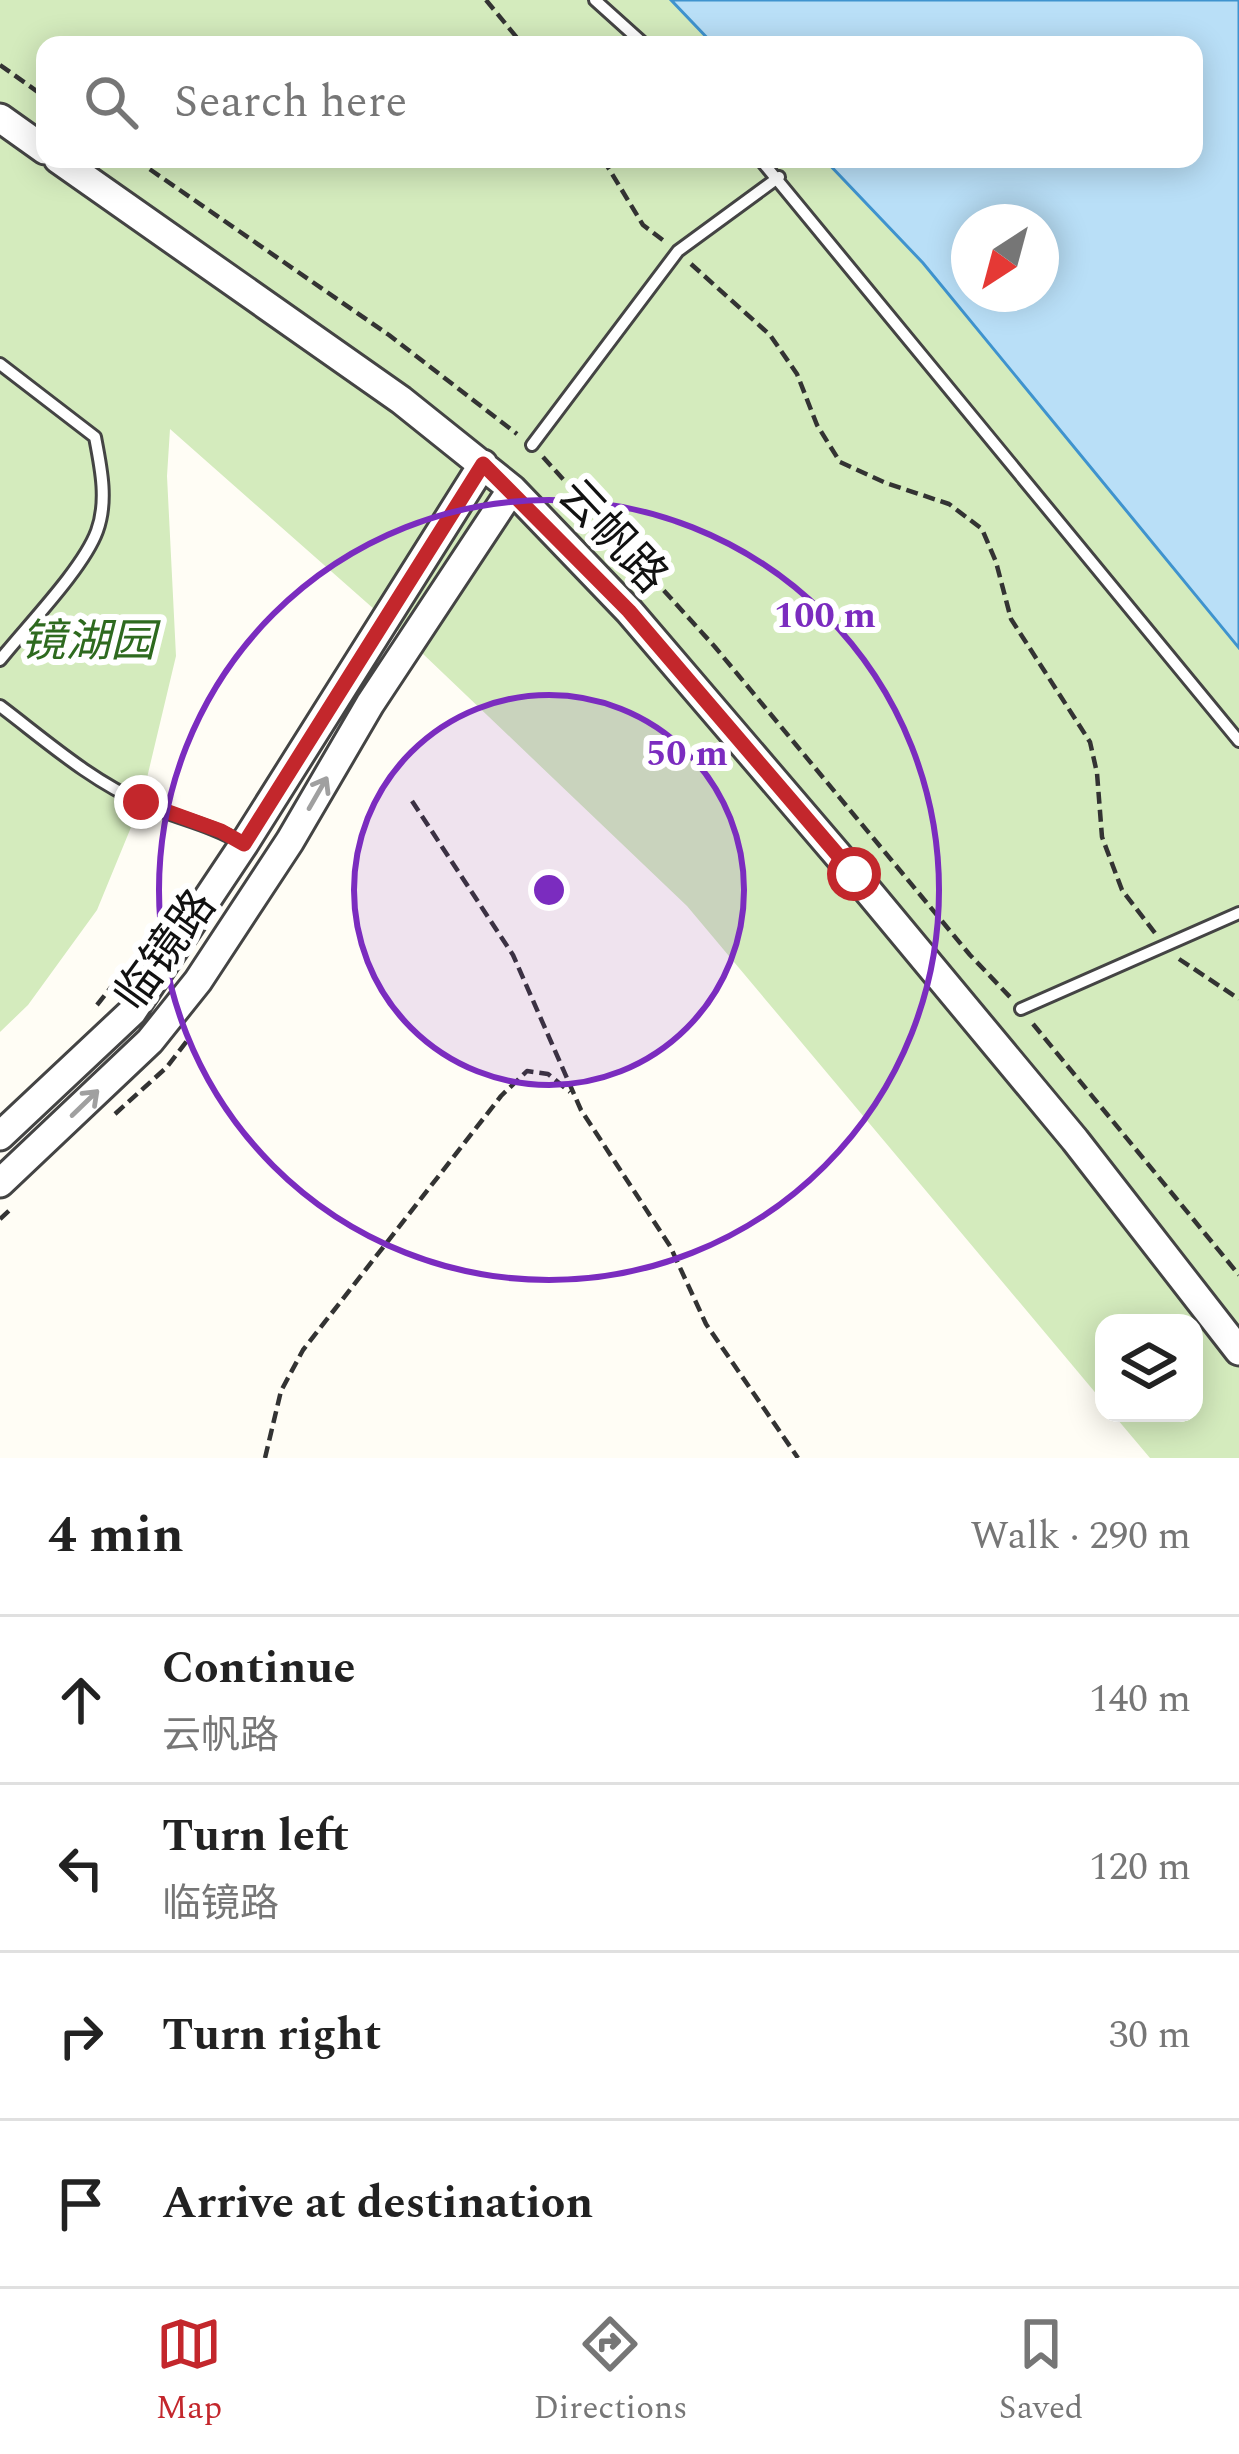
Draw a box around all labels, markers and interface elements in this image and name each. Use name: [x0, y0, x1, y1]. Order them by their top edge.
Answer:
search box: [36, 36, 1203, 168]
text: Search here: [174, 68, 407, 137]
icon: search: [78, 69, 144, 135]
north arrow: [951, 204, 1059, 312]
street label: 云帆路: [541, 464, 683, 610]
text: 100 m: [774, 589, 876, 644]
park label: 镜湖园: [20, 608, 161, 677]
text: 50 m: [646, 727, 728, 782]
route end: [114, 775, 168, 829]
one-way arrow: [307, 776, 331, 811]
route start: [827, 847, 881, 901]
centre of rings: [528, 869, 570, 911]
street label: 临镜路: [98, 876, 234, 1025]
one-way arrow: [70, 1089, 99, 1117]
map controls: [1095, 1314, 1203, 1422]
button: layers: [1095, 1314, 1203, 1422]
text: 4 min: [48, 1497, 184, 1575]
text: Walk · 290 m: [970, 1507, 1191, 1566]
text: Continue: [162, 1634, 355, 1703]
icon: ahead: [48, 1667, 114, 1733]
text: 140 m: [1089, 1670, 1191, 1729]
text: 云帆路: [162, 1707, 279, 1766]
text: Turn left: [162, 1802, 349, 1871]
icon: left: [48, 1835, 114, 1901]
text: 120 m: [1089, 1838, 1191, 1897]
text: 临镜路: [162, 1875, 279, 1934]
text: Turn right: [162, 2001, 381, 2070]
icon: right: [48, 2003, 114, 2069]
text: 30 m: [1109, 2006, 1191, 2065]
text: Arrive at destination: [162, 2169, 593, 2238]
icon: arrive: [48, 2171, 114, 2237]
tab: Map: [156, 2311, 222, 2433]
tab: Directions: [533, 2311, 687, 2433]
tab: Saved: [999, 2311, 1083, 2433]

